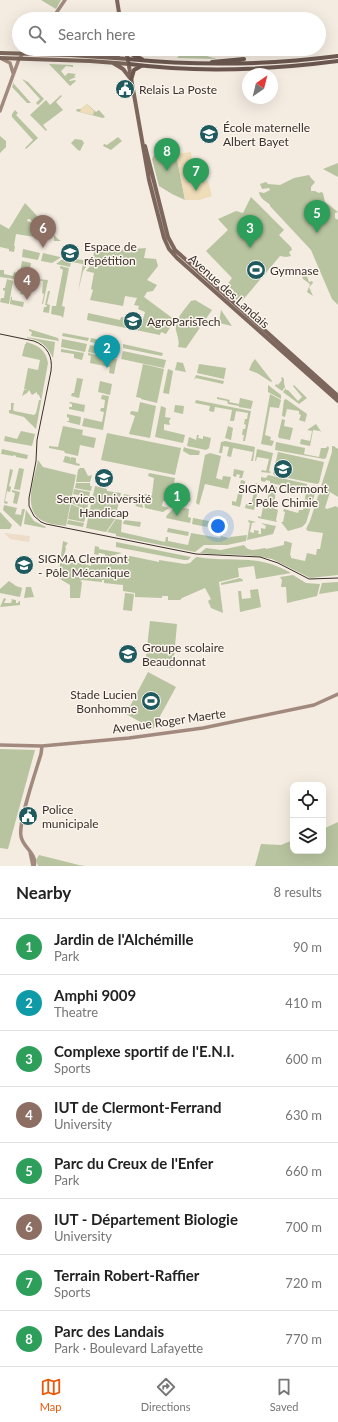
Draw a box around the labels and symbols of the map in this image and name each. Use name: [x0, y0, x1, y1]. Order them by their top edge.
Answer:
north arrow: [242, 68, 278, 104]
public building icon: Relais La Poste: [114, 78, 136, 100]
place label: Relais La Poste: [139, 82, 217, 97]
place label: École maternelle Albert Bayet: [223, 120, 310, 149]
school or university icon: École maternelle Albert Bayet: [198, 123, 220, 145]
pin: 8: [154, 138, 180, 171]
pin: 7: [183, 158, 209, 191]
pin: 5: [304, 200, 330, 233]
pin: 6: [30, 215, 56, 248]
pin: 3: [237, 215, 263, 248]
place label: Espace de répétition: [84, 239, 137, 268]
school or university icon: Espace de répétition: [59, 242, 81, 264]
street label: Avenue des Landais: [185, 251, 273, 331]
sports icon: Gymnase: [245, 259, 267, 281]
place label: Gymnase: [270, 263, 319, 278]
pin: 4: [14, 267, 40, 300]
school or university icon: AgroParisTech: [122, 310, 144, 332]
place label: AgroParisTech: [147, 314, 221, 329]
pin: 2: [94, 335, 120, 368]
school or university icon: SIGMA Clermont - Pôle Chimie: [272, 458, 294, 480]
school or university icon: Service Université Handicap: [93, 467, 115, 489]
place label: SIGMA Clermont - Pôle Chimie: [238, 481, 329, 510]
pin: 1: [164, 483, 190, 516]
place label: Service Université Handicap: [57, 491, 151, 520]
your location: [208, 516, 228, 536]
place label: SIGMA Clermont - Pôle Mécanique: [38, 551, 130, 580]
school or university icon: SIGMA Clermont - Pôle Mécanique: [13, 554, 35, 576]
place label: Groupe scolaire Beaudonnat: [142, 640, 224, 669]
school or university icon: Groupe scolaire Beaudonnat: [117, 643, 139, 665]
place label: Stade Lucien Bonhomme: [70, 687, 137, 716]
sports icon: Stade Lucien Bonhomme: [140, 690, 162, 712]
street label: Avenue Roger Maerte: [111, 706, 227, 736]
place label: Police municipale: [42, 802, 99, 831]
public building icon: Police municipale: [17, 805, 39, 827]

